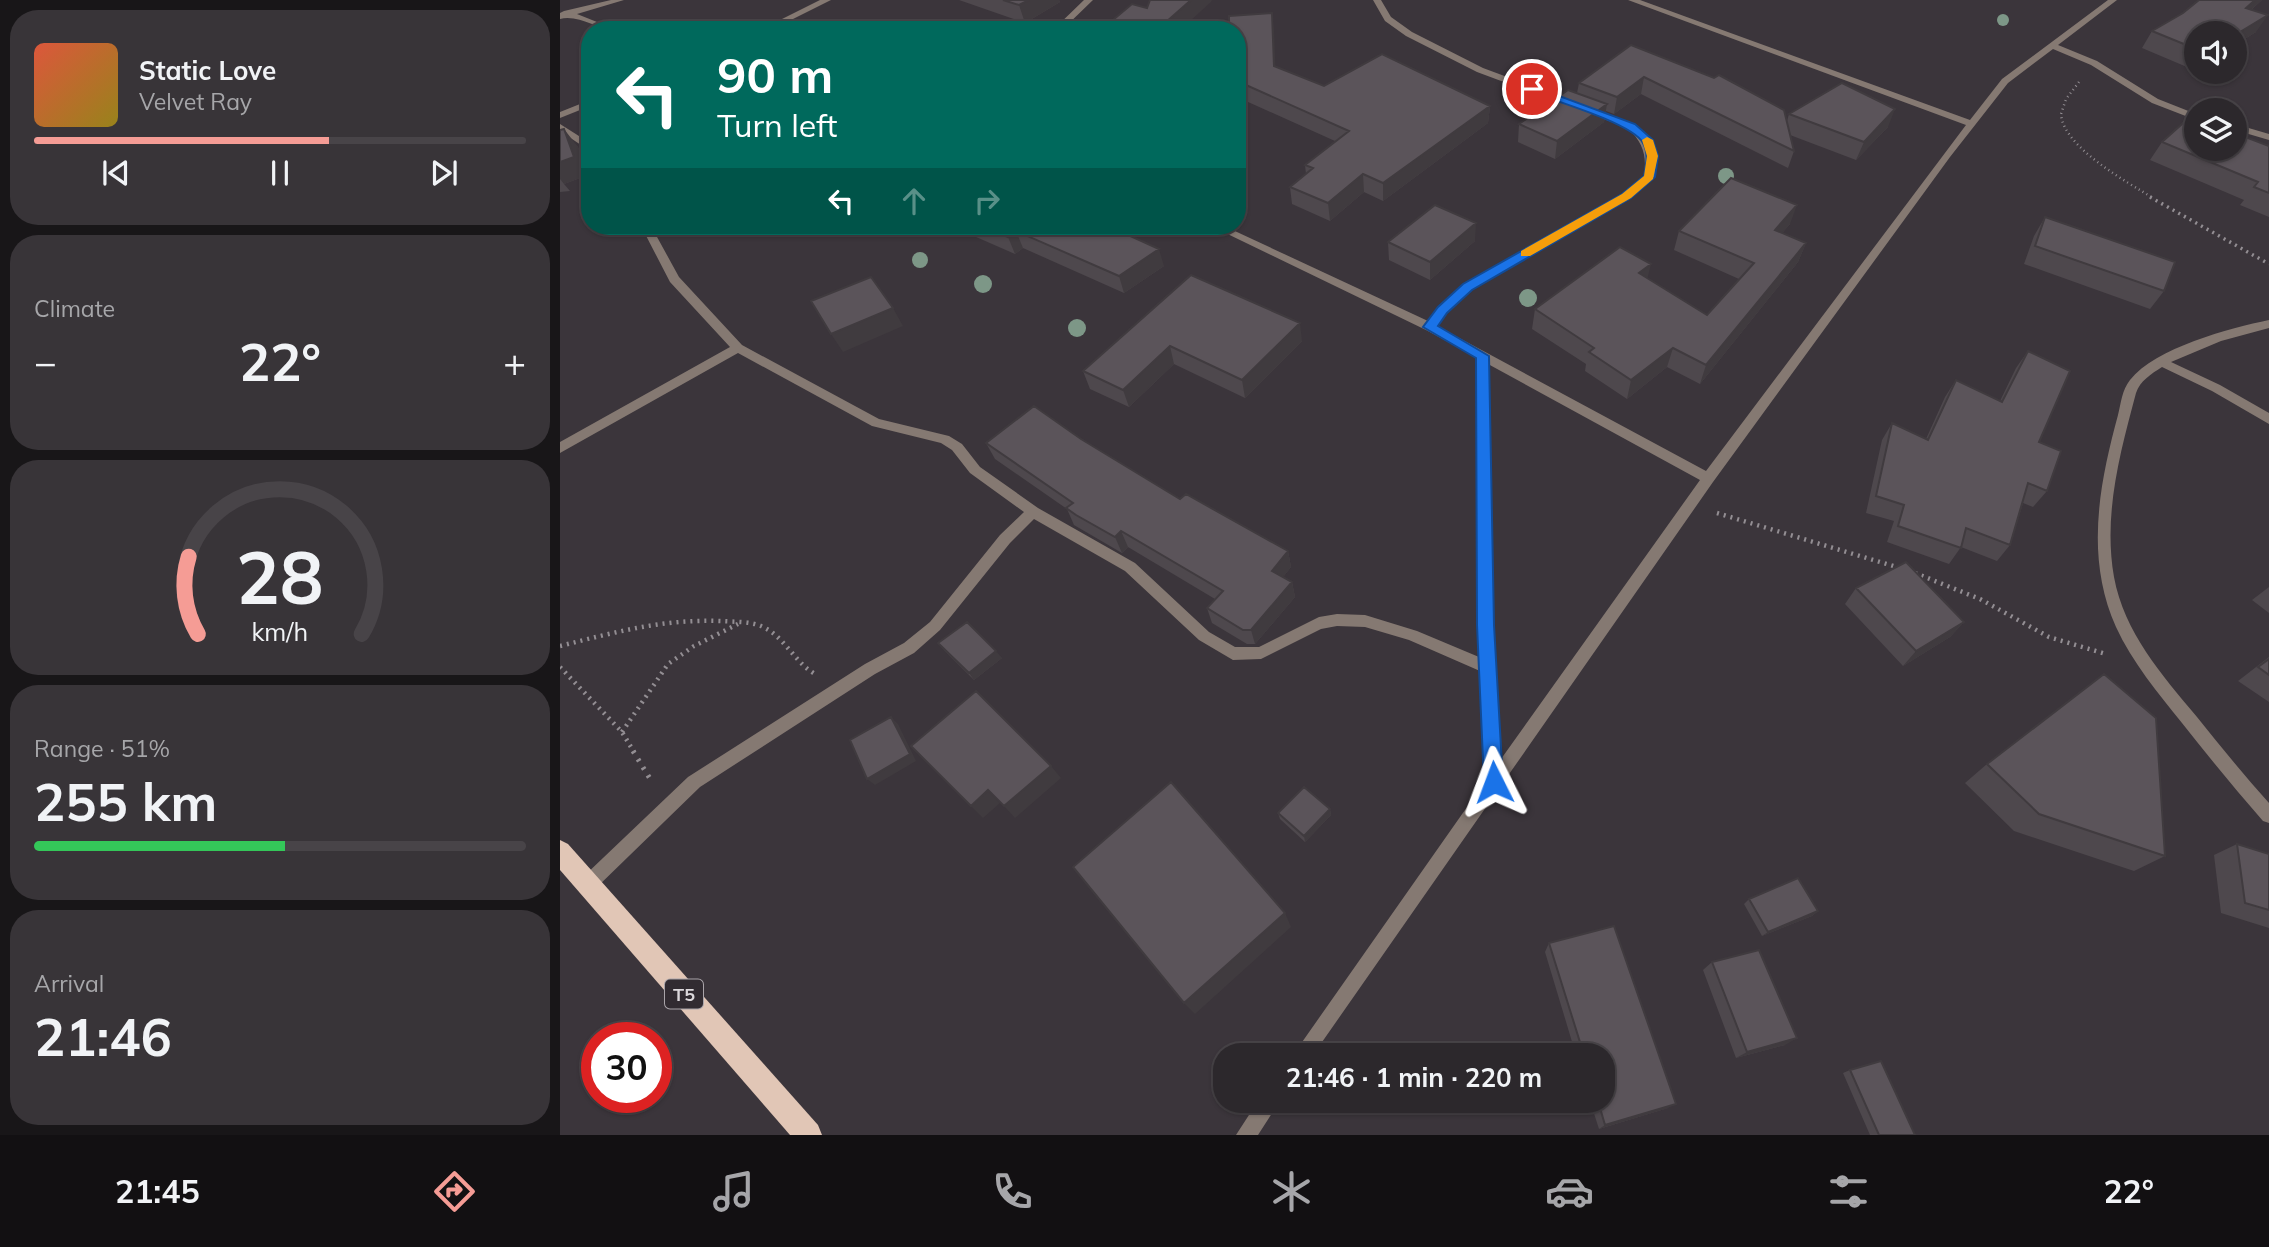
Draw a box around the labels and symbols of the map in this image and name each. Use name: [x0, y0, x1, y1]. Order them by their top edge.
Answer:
pin: [1502, 59, 1562, 119]
position arrow: [1457, 745, 1531, 819]
road number: T5: [665, 979, 703, 1009]
speed limit sign: 30: [581, 1022, 672, 1113]

